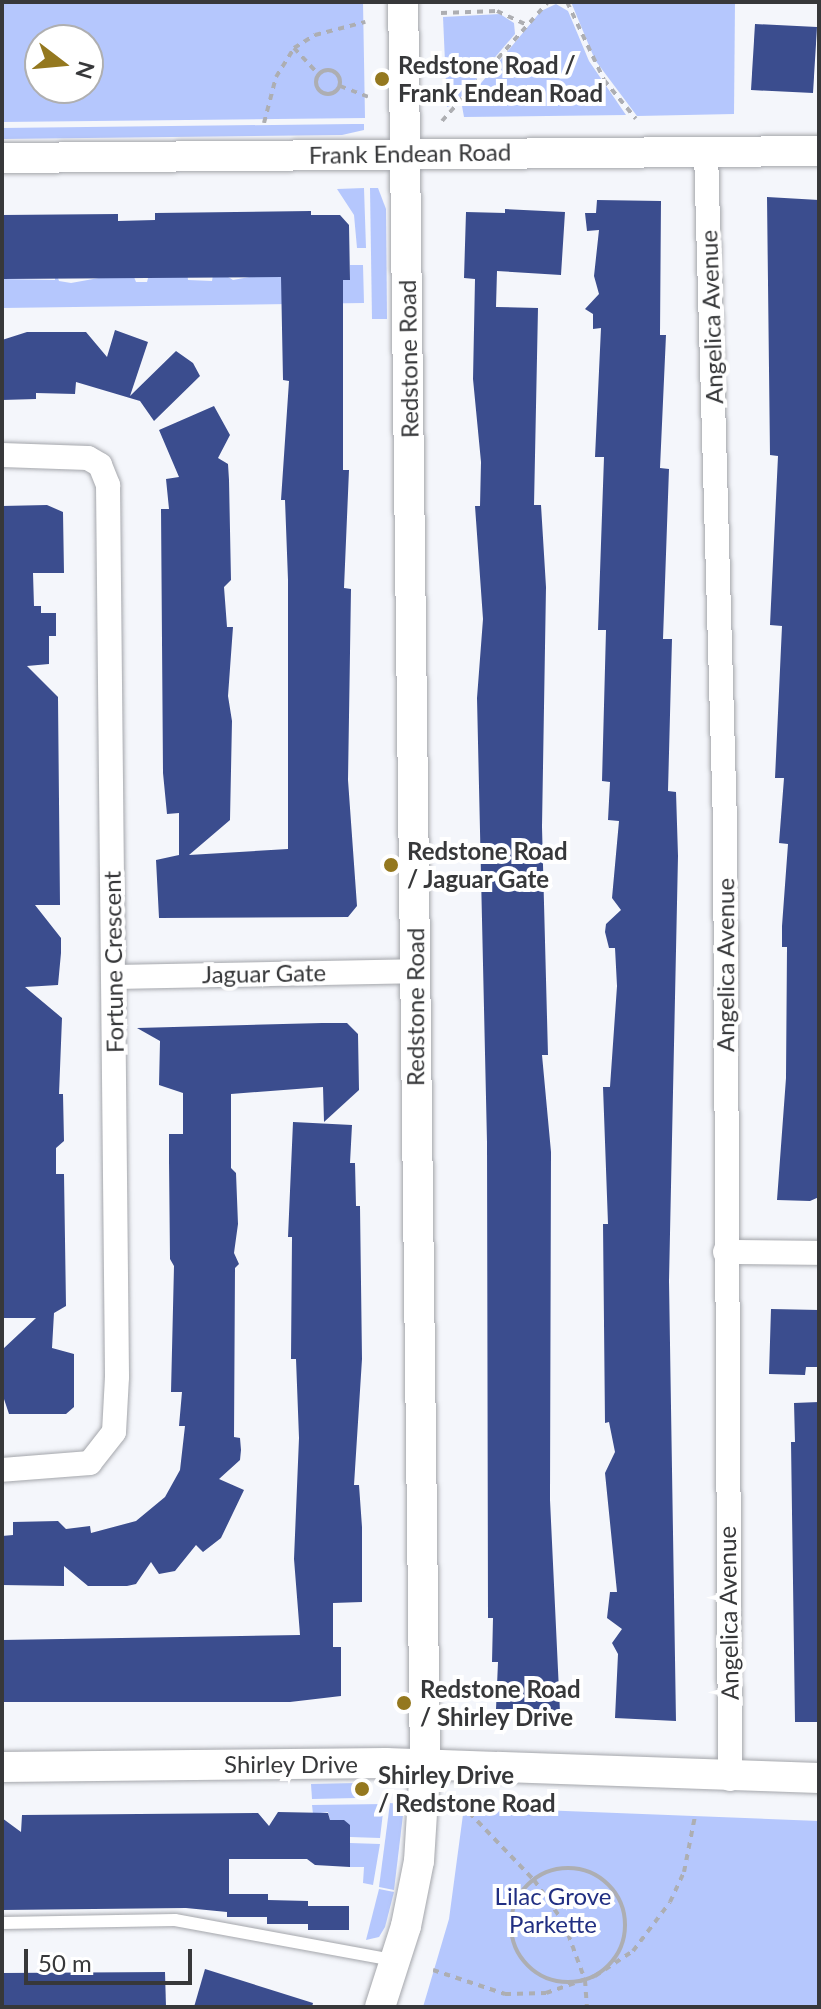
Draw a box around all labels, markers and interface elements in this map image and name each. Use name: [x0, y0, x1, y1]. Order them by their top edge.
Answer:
north arrow: [24, 24, 104, 104]
place label: Redstone Road / Frank Endean Road: [398, 51, 603, 107]
text: N: [70, 58, 101, 82]
marker: Redstone Road / Frank Endean Road: [373, 70, 391, 88]
street label: Frank Endean Road: [309, 137, 511, 169]
street label: Angelica Avenue: [694, 229, 728, 405]
street label: Redstone Road: [392, 280, 424, 438]
place label: Redstone Road / Jaguar Gate: [407, 837, 568, 893]
marker: Redstone Road / Jaguar Gate: [382, 856, 400, 874]
street label: Fortune Crescent: [97, 871, 129, 1053]
street label: Angelica Avenue: [711, 878, 739, 1052]
street label: Redstone Road: [401, 928, 429, 1086]
street label: Jaguar Gate: [201, 958, 327, 988]
street label: Angelica Avenue: [712, 1525, 744, 1701]
place label: Redstone Road / Shirley Drive: [420, 1675, 581, 1731]
marker: Redstone Road / Shirley Drive: [395, 1694, 413, 1712]
street label: Shirley Drive: [224, 1750, 358, 1778]
place label: Shirley Drive / Redstone Road: [378, 1761, 556, 1817]
marker: Shirley Drive / Redstone Road: [353, 1780, 371, 1798]
park label: Lilac Grove Parkette: [495, 1882, 611, 1938]
scale bar: [28, 1933, 196, 1983]
text: 50 m: [38, 1948, 92, 1977]

